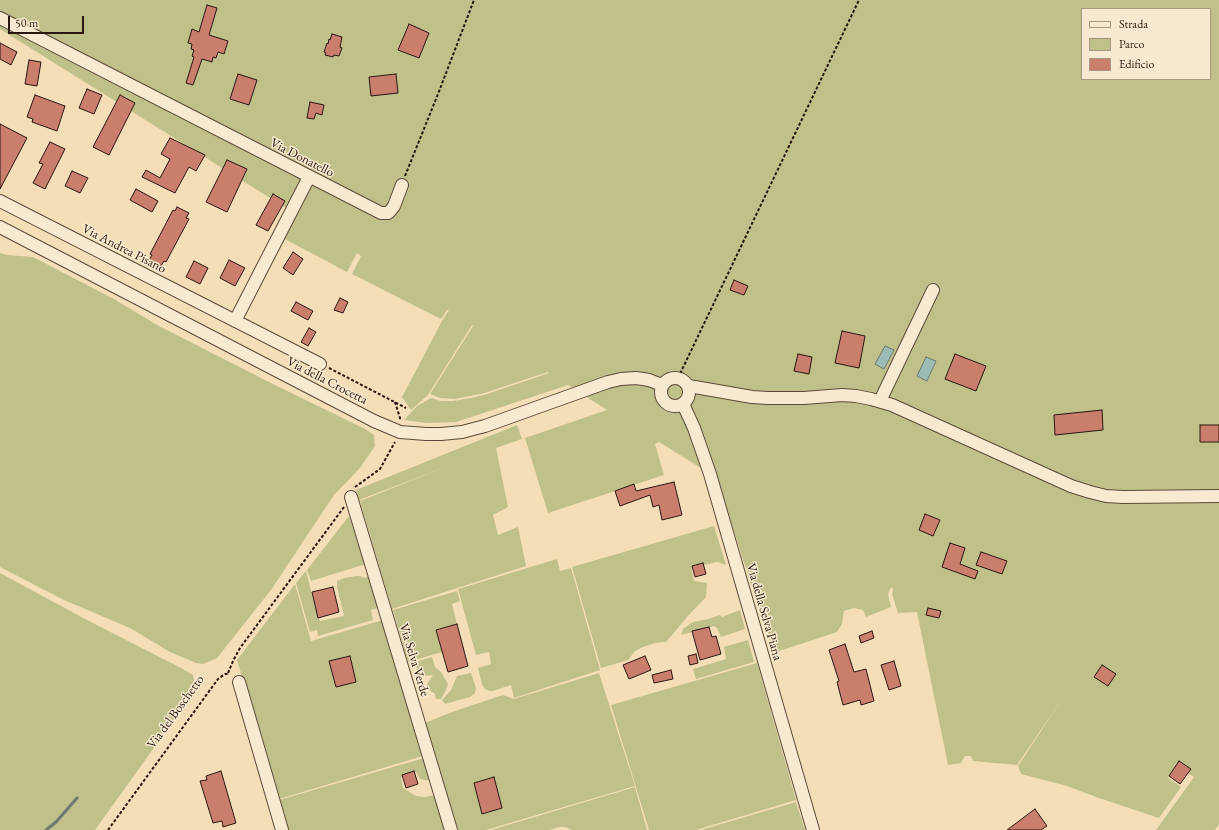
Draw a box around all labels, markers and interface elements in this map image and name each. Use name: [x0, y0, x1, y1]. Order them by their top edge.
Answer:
scale bar: [10, 8, 86, 34]
legend: [1081, 8, 1211, 80]
text: 50 m: [15, 15, 38, 31]
text: Strada: [1119, 16, 1148, 32]
text: Parco: [1119, 36, 1144, 52]
text: Edificio: [1119, 56, 1154, 72]
street label: Via Donatello: [267, 135, 337, 181]
street label: Via Andrea Pisano: [79, 221, 169, 277]
street label: Via della Crocetta: [284, 354, 370, 408]
street label: Via della Selva Piana: [743, 562, 785, 662]
street label: Via Selva Verde: [396, 622, 432, 698]
street label: Via del Boschetto: [144, 672, 208, 752]

